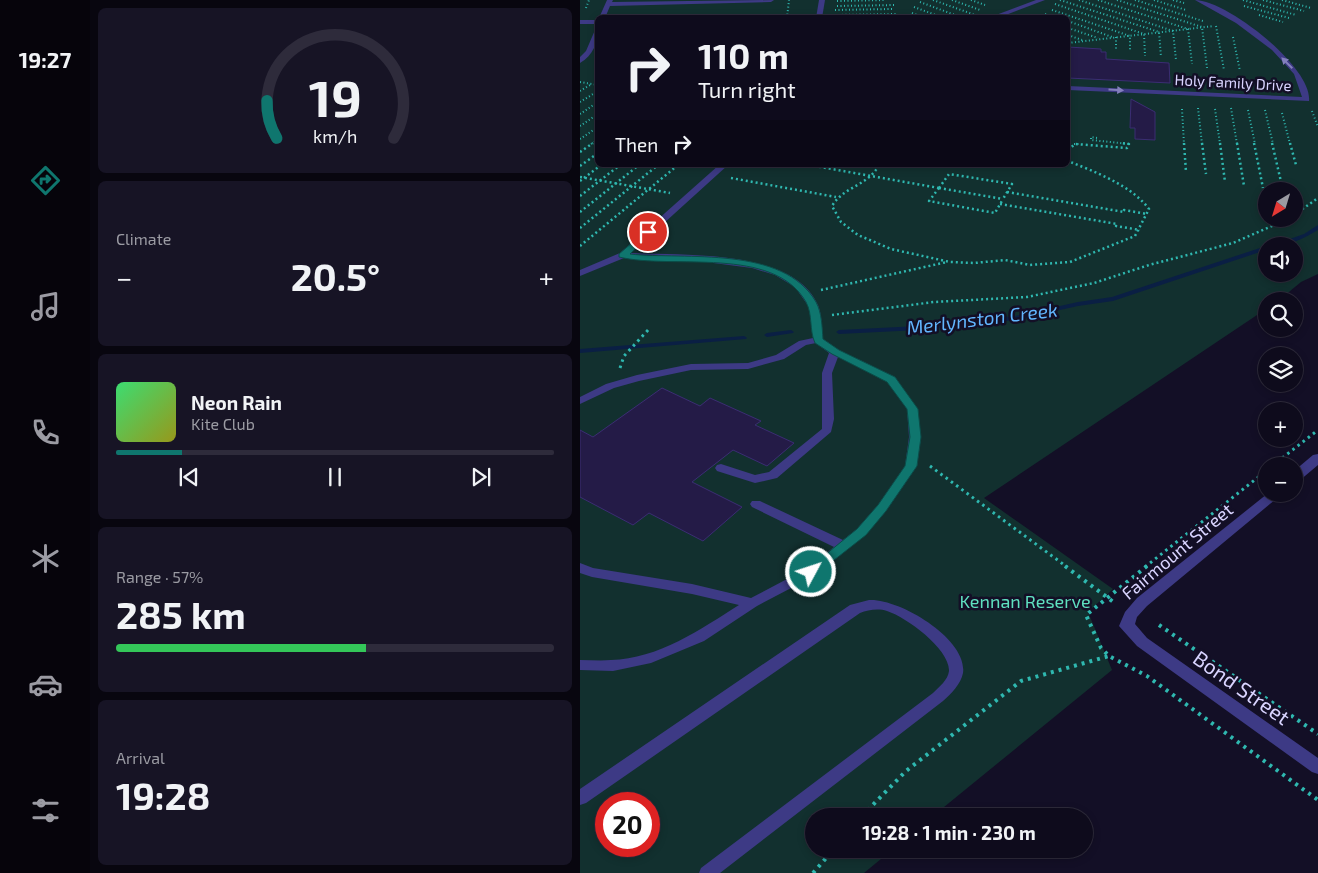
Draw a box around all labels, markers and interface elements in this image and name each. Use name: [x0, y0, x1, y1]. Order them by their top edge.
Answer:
text: 110 m: [698, 34, 789, 76]
icon: right: [615, 35, 680, 100]
text: 19:27: [19, 46, 71, 72]
one-way arrow: [1281, 57, 1293, 69]
text: 19: [308, 65, 362, 127]
street label: Holy Family Drive: [1174, 70, 1292, 94]
text: Turn right: [698, 76, 796, 102]
one-way arrow: [1108, 87, 1124, 95]
text: km/h: [313, 125, 357, 147]
icon: right: [668, 130, 696, 158]
text: Then: [615, 133, 658, 156]
icon: directions: [28, 163, 63, 198]
north arrow: [1258, 182, 1302, 228]
map controls: [1258, 182, 1303, 502]
pin: [627, 211, 669, 253]
icon: arrive: [634, 218, 662, 246]
text: Climate: [116, 229, 171, 248]
button: sound: [1258, 237, 1303, 282]
text: 20.5°: [291, 253, 380, 299]
text: −: [116, 260, 132, 294]
text: +: [539, 260, 554, 294]
icon: music: [28, 289, 63, 324]
button: search: [1258, 292, 1303, 337]
water label: Merlynston Creek: [905, 297, 1059, 340]
button: layers: [1258, 347, 1303, 392]
text: Neon Rain: [191, 391, 282, 414]
button: +: [1258, 402, 1303, 447]
text: Kite Club: [191, 414, 255, 433]
icon: phone: [28, 415, 63, 450]
button: −: [1258, 457, 1303, 502]
icon: previous: [175, 463, 203, 491]
icon: pause: [321, 463, 349, 491]
icon: next: [467, 463, 495, 491]
street label: Fairmount Street: [1117, 498, 1237, 604]
icon: climate: [28, 541, 63, 576]
position arrow: [784, 545, 836, 597]
text: Range · 57%: [116, 567, 203, 586]
park label: Kennan Reserve: [959, 590, 1091, 612]
text: 285 km: [116, 591, 246, 637]
street label: Bond Street: [1189, 645, 1295, 729]
icon: car: [28, 667, 63, 702]
text: Arrival: [116, 748, 165, 767]
text: 19:28: [116, 772, 210, 818]
speed limit sign: 20: [595, 792, 660, 857]
icon: filters: [28, 793, 63, 828]
text: 19:28 · 1 min · 230 m: [862, 821, 1036, 844]

